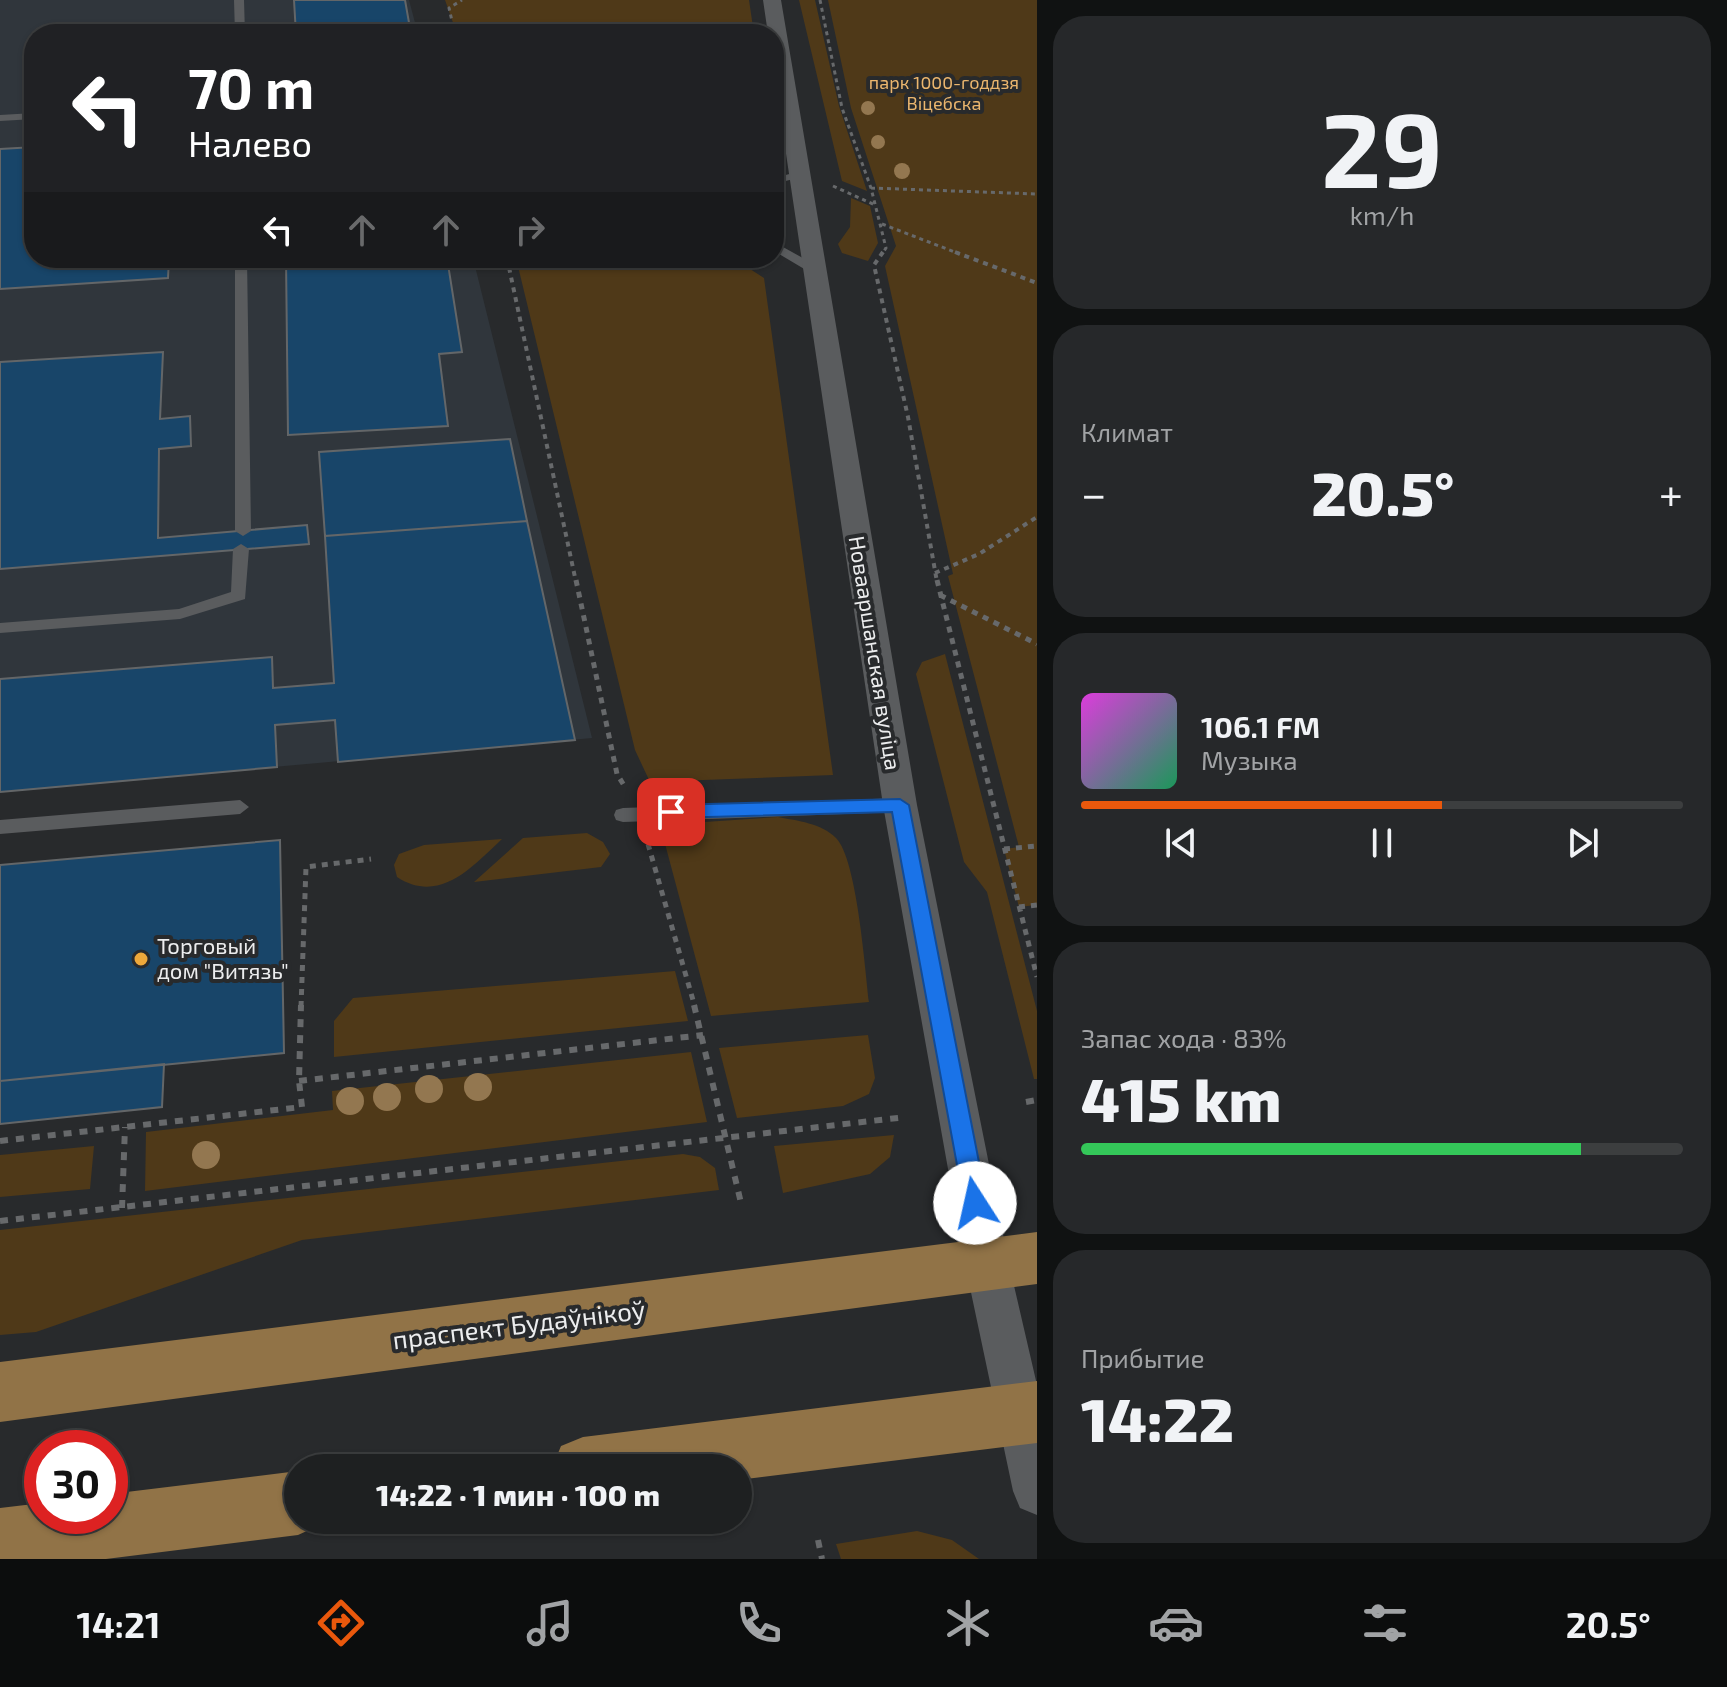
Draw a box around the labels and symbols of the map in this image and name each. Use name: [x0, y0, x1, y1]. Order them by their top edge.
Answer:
park label: парк 1000-годдзя Віцебска: [869, 71, 1019, 114]
street label: Новааршанская вуліца: [844, 534, 907, 772]
pin: [637, 778, 705, 846]
place label: Торговый дом "Витязь": [157, 932, 289, 983]
marker: Торговый дом "Витязь": [132, 950, 150, 968]
position arrow: [933, 1161, 1017, 1245]
street label: праспект Будаўнікоў: [391, 1293, 647, 1355]
speed limit sign: 30: [24, 1430, 128, 1534]

